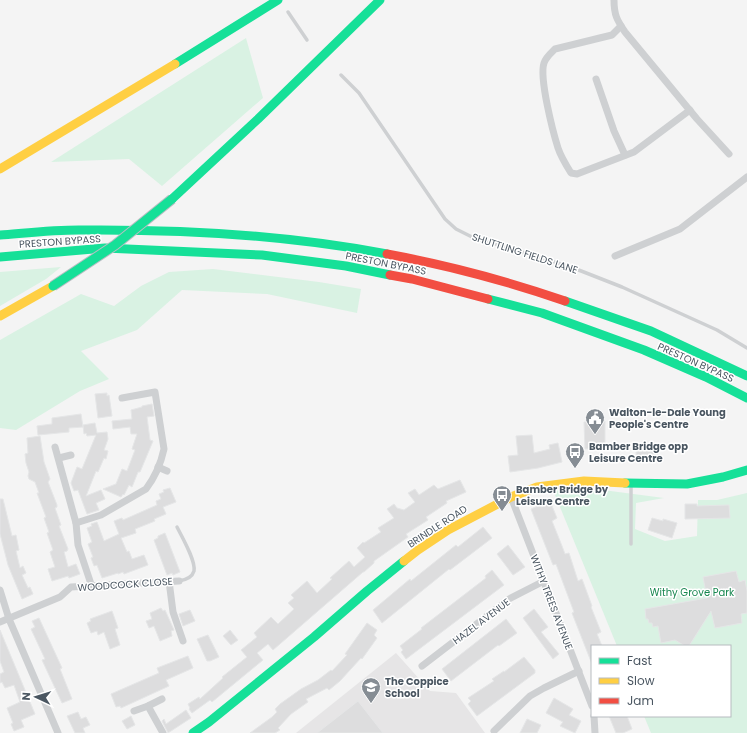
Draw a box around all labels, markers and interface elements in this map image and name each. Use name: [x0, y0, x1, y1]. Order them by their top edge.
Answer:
street label: SHUTTLING FIELDS LANE: [470, 229, 580, 278]
street label: PRESTON BYPASS: [19, 231, 102, 252]
street label: PRESTON BYPASS: [344, 248, 428, 279]
street label: PRESTON BYPASS: [655, 339, 736, 386]
place label: Walton-le-Dale Young People's Centre: [609, 405, 726, 432]
public building icon: Walton-le-Dale Young People's Centre: [584, 407, 606, 435]
place label: Bamber Bridge opp Leisure Centre: [589, 439, 688, 466]
bus stop icon: Bamber Bridge opp Leisure Centre: [564, 441, 586, 469]
place label: Bamber Bridge by Leisure Centre: [516, 482, 609, 509]
bus stop icon: Bamber Bridge by Leisure Centre: [491, 484, 513, 512]
street label: BRINDLE ROAD: [404, 501, 470, 551]
street label: WITHY TREES AVENUE: [526, 552, 577, 652]
street label: WOODCOCK CLOSE: [77, 574, 173, 595]
park label: Withy Grove Park: [650, 585, 735, 600]
street label: HAZEL AVENUE: [449, 595, 513, 648]
legend: [591, 645, 731, 717]
text: Fast: [627, 652, 652, 669]
text: Slow: [627, 672, 655, 689]
place label: The Coppice School: [385, 674, 449, 701]
school or university icon: The Coppice School: [360, 676, 382, 704]
north arrow: [16, 677, 56, 717]
text: N: [18, 692, 34, 701]
text: Jam: [627, 692, 654, 709]

